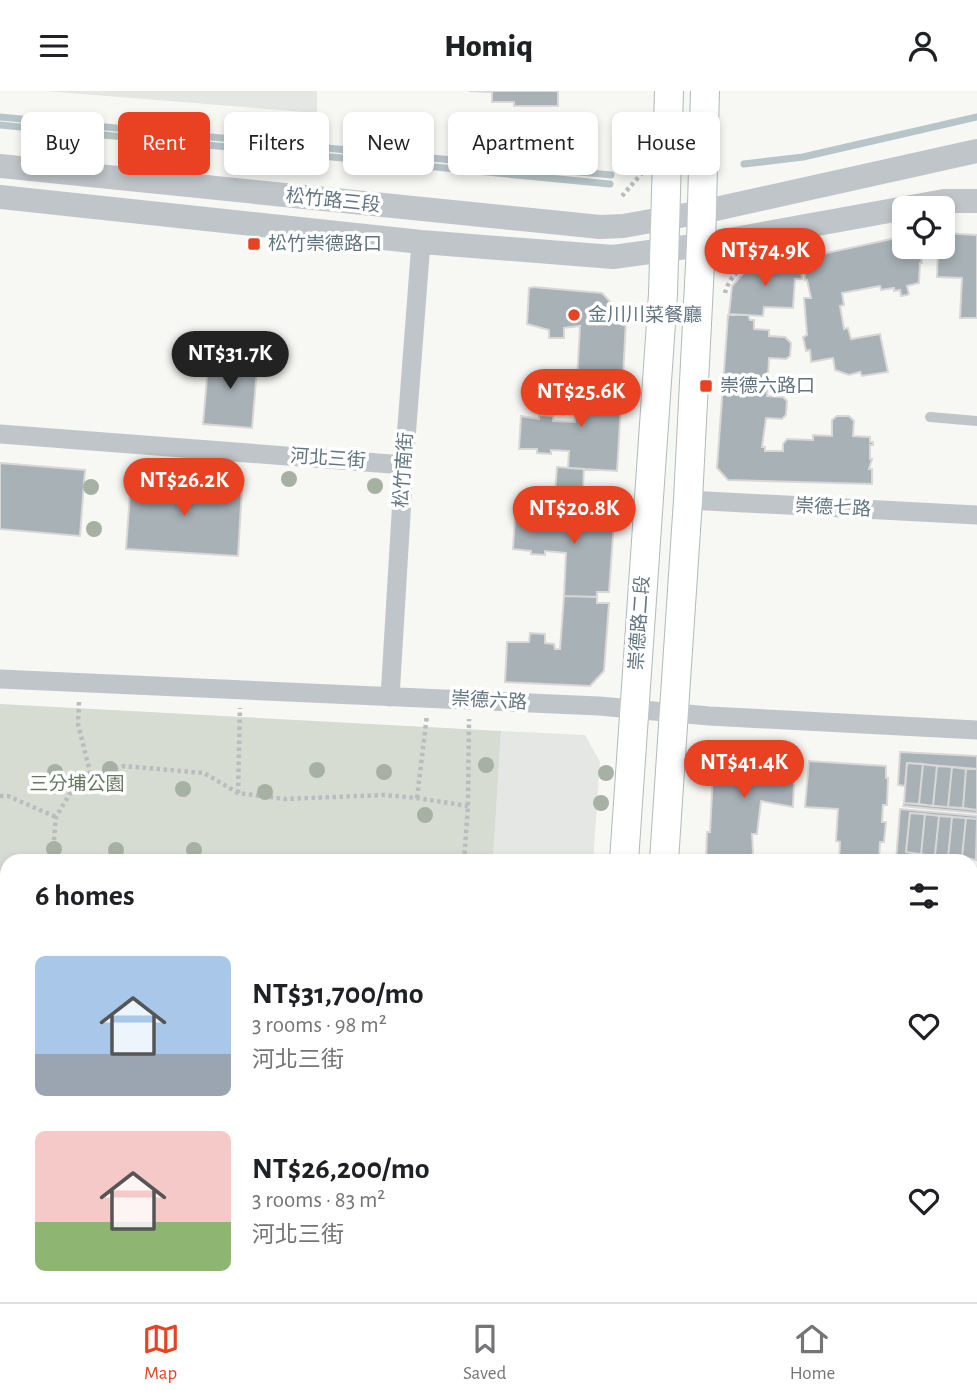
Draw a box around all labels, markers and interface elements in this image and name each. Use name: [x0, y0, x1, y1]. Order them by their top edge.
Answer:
icon: menu: [35, 27, 73, 65]
icon: person: [904, 27, 942, 65]
text: Homiq: [444, 30, 533, 62]
chip: Buy: [21, 112, 104, 175]
chip: Rent: [118, 112, 210, 175]
chip: Filters: [224, 112, 329, 175]
chip: New: [343, 112, 434, 175]
chip: Apartment: [448, 112, 598, 175]
chip: House: [612, 112, 720, 175]
street label: 松竹路三段: [285, 185, 381, 215]
map controls: [892, 196, 955, 259]
button: locate: [892, 196, 955, 259]
pin: NT$74.9K: [693, 229, 837, 288]
place label: 松竹崇德路口: [268, 233, 382, 254]
marker: 松竹崇德路口: [246, 236, 262, 252]
text: NT$74.9K: [720, 239, 810, 262]
place label: 金川川菜餐廳: [588, 304, 702, 325]
marker: 金川川菜餐廳: [566, 307, 582, 323]
pin: NT$31.7K: [158, 331, 302, 391]
text: NT$31.7K: [188, 342, 272, 365]
pin: NT$25.6K: [509, 369, 653, 429]
place label: 崇德六路口: [720, 376, 815, 396]
marker: 崇德六路口: [698, 378, 714, 394]
text: NT$25.6K: [537, 380, 625, 403]
street label: 松竹南街: [390, 431, 416, 509]
street label: 河北三街: [289, 446, 367, 471]
pin: NT$26.2K: [112, 459, 256, 518]
text: NT$26.2K: [139, 469, 229, 492]
pin: NT$20.8K: [502, 487, 646, 546]
street label: 崇德七路: [795, 496, 872, 519]
text: NT$20.8K: [529, 497, 619, 520]
street label: 崇德路二段: [625, 575, 653, 671]
street label: 崇德六路: [451, 689, 528, 712]
pin: NT$41.4K: [672, 741, 816, 800]
text: NT$41.4K: [700, 751, 788, 774]
park label: 三分埔公園: [29, 774, 125, 794]
icon: filters: [905, 877, 943, 915]
text: 6 homes: [35, 881, 135, 911]
text: NT$31,700/mo: [252, 979, 424, 1009]
icon: home: [91, 984, 175, 1068]
icon: heart: [905, 1007, 943, 1045]
text: 3 rooms · 98 m²: [252, 1014, 387, 1037]
text: 河北三街: [252, 1049, 344, 1072]
text: NT$26,200/mo: [252, 1154, 430, 1184]
icon: home: [91, 1159, 175, 1243]
icon: heart: [905, 1182, 943, 1220]
text: 3 rooms · 83 m²: [252, 1189, 385, 1212]
text: 河北三街: [252, 1224, 344, 1247]
tab: Map: [142, 1320, 180, 1385]
tab: Saved: [463, 1320, 506, 1385]
tab: Home: [790, 1320, 835, 1385]

